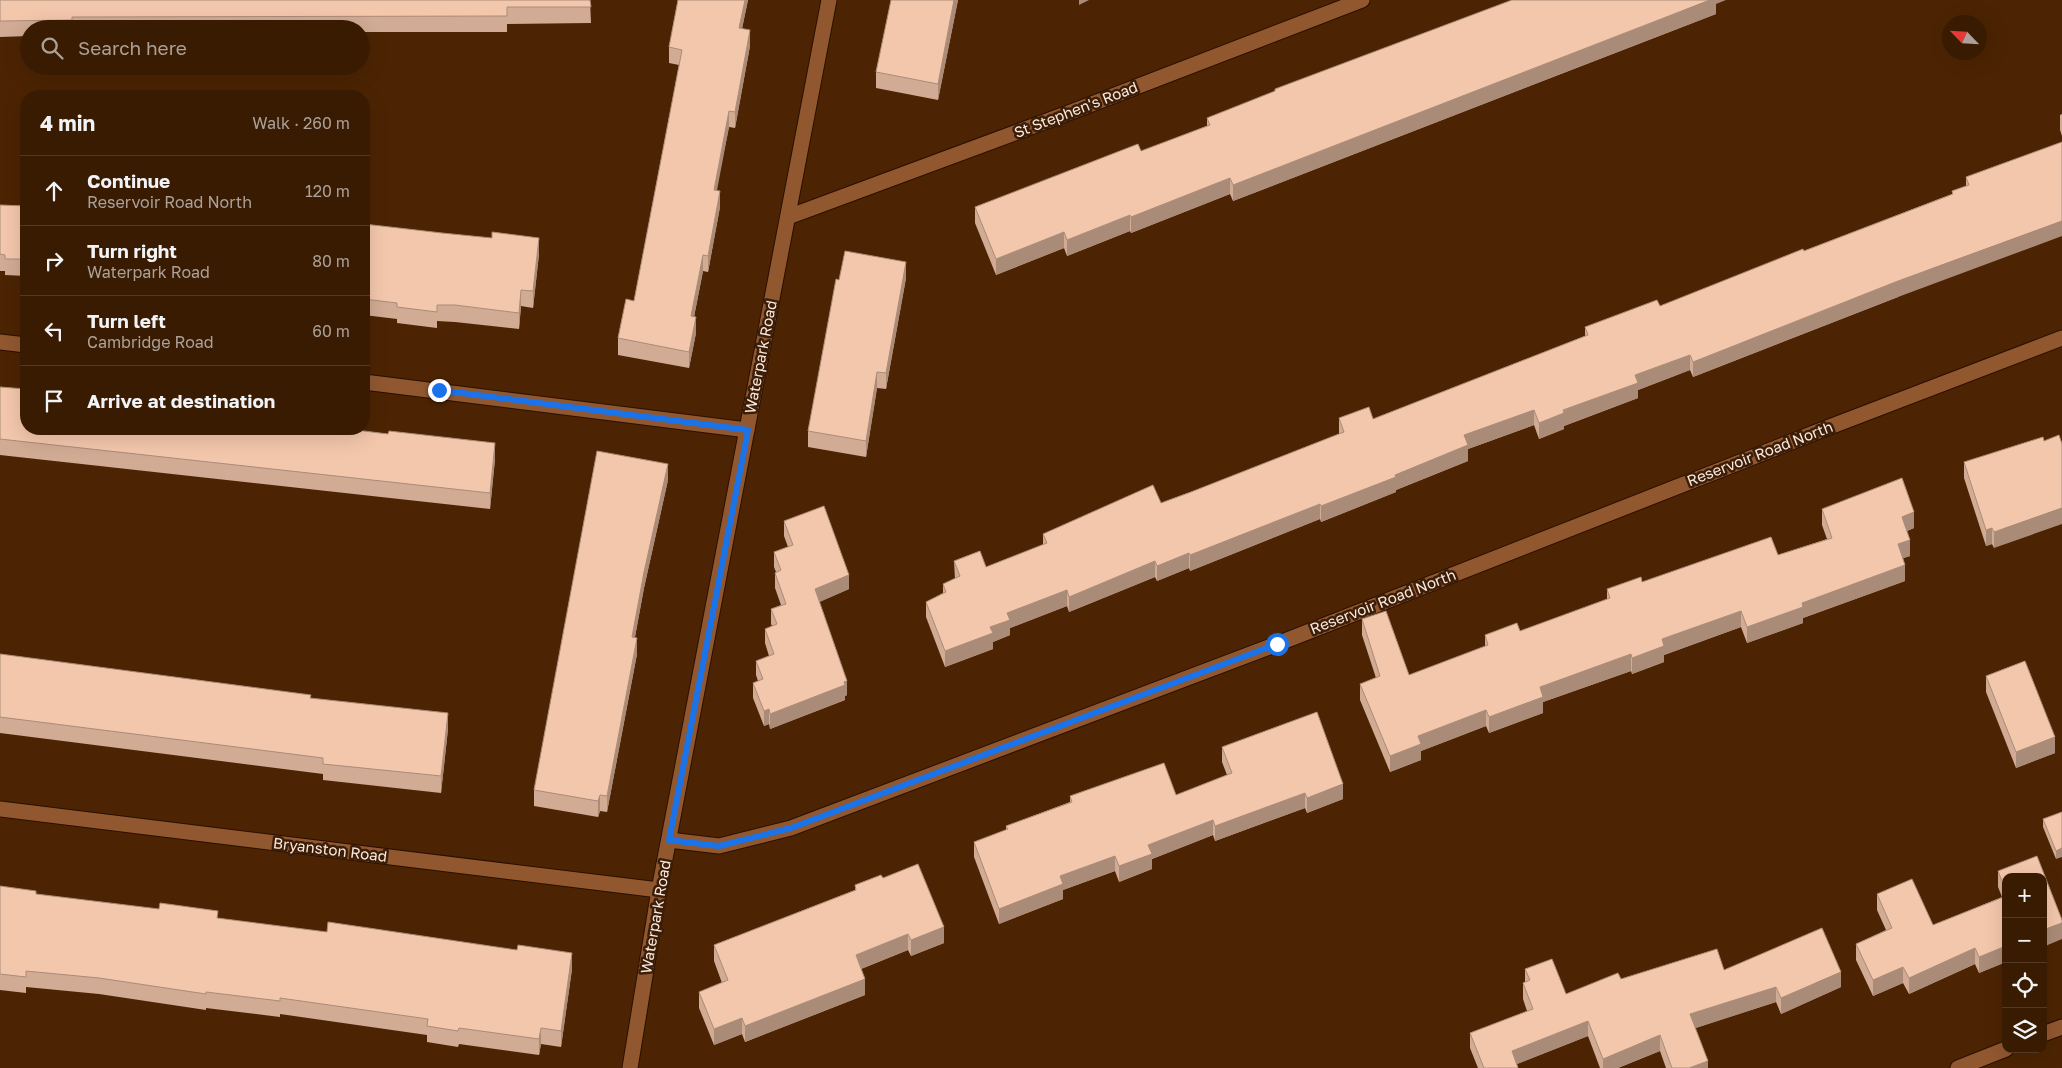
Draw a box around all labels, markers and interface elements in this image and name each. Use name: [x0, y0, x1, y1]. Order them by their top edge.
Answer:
north arrow: [1942, 15, 1987, 60]
search box: [20, 20, 370, 75]
icon: search: [38, 34, 66, 62]
text: Search here: [78, 36, 187, 59]
street label: St Stephen's Road: [1011, 77, 1140, 141]
text: 4 min: [40, 110, 95, 136]
text: Walk · 260 m: [252, 113, 350, 133]
text: Continue: [87, 169, 170, 192]
icon: ahead: [40, 177, 68, 205]
text: 120 m: [305, 181, 350, 201]
text: Reservoir Road North: [87, 192, 252, 212]
text: Turn right: [87, 239, 177, 262]
icon: right: [40, 247, 68, 275]
text: 80 m: [312, 251, 350, 271]
text: Waterpark Road: [87, 262, 210, 282]
street label: Waterpark Road: [740, 299, 780, 415]
text: Turn left: [87, 309, 166, 332]
icon: left: [40, 317, 68, 345]
text: 60 m: [312, 321, 350, 341]
text: Cambridge Road: [87, 332, 214, 352]
route end: [428, 379, 451, 402]
icon: arrive: [40, 387, 68, 415]
text: Arrive at destination: [87, 389, 275, 412]
street label: Reservoir Road North: [1684, 417, 1835, 489]
street label: Reservoir Road North: [1307, 565, 1458, 637]
route start: [1266, 633, 1289, 656]
street label: Bryanston Road: [272, 833, 388, 865]
street label: Waterpark Road: [636, 859, 674, 975]
map controls: [2002, 873, 2047, 1053]
button: +: [2002, 873, 2047, 918]
button: −: [2002, 918, 2047, 963]
button: locate: [2002, 963, 2047, 1008]
button: layers: [2002, 1008, 2047, 1053]

